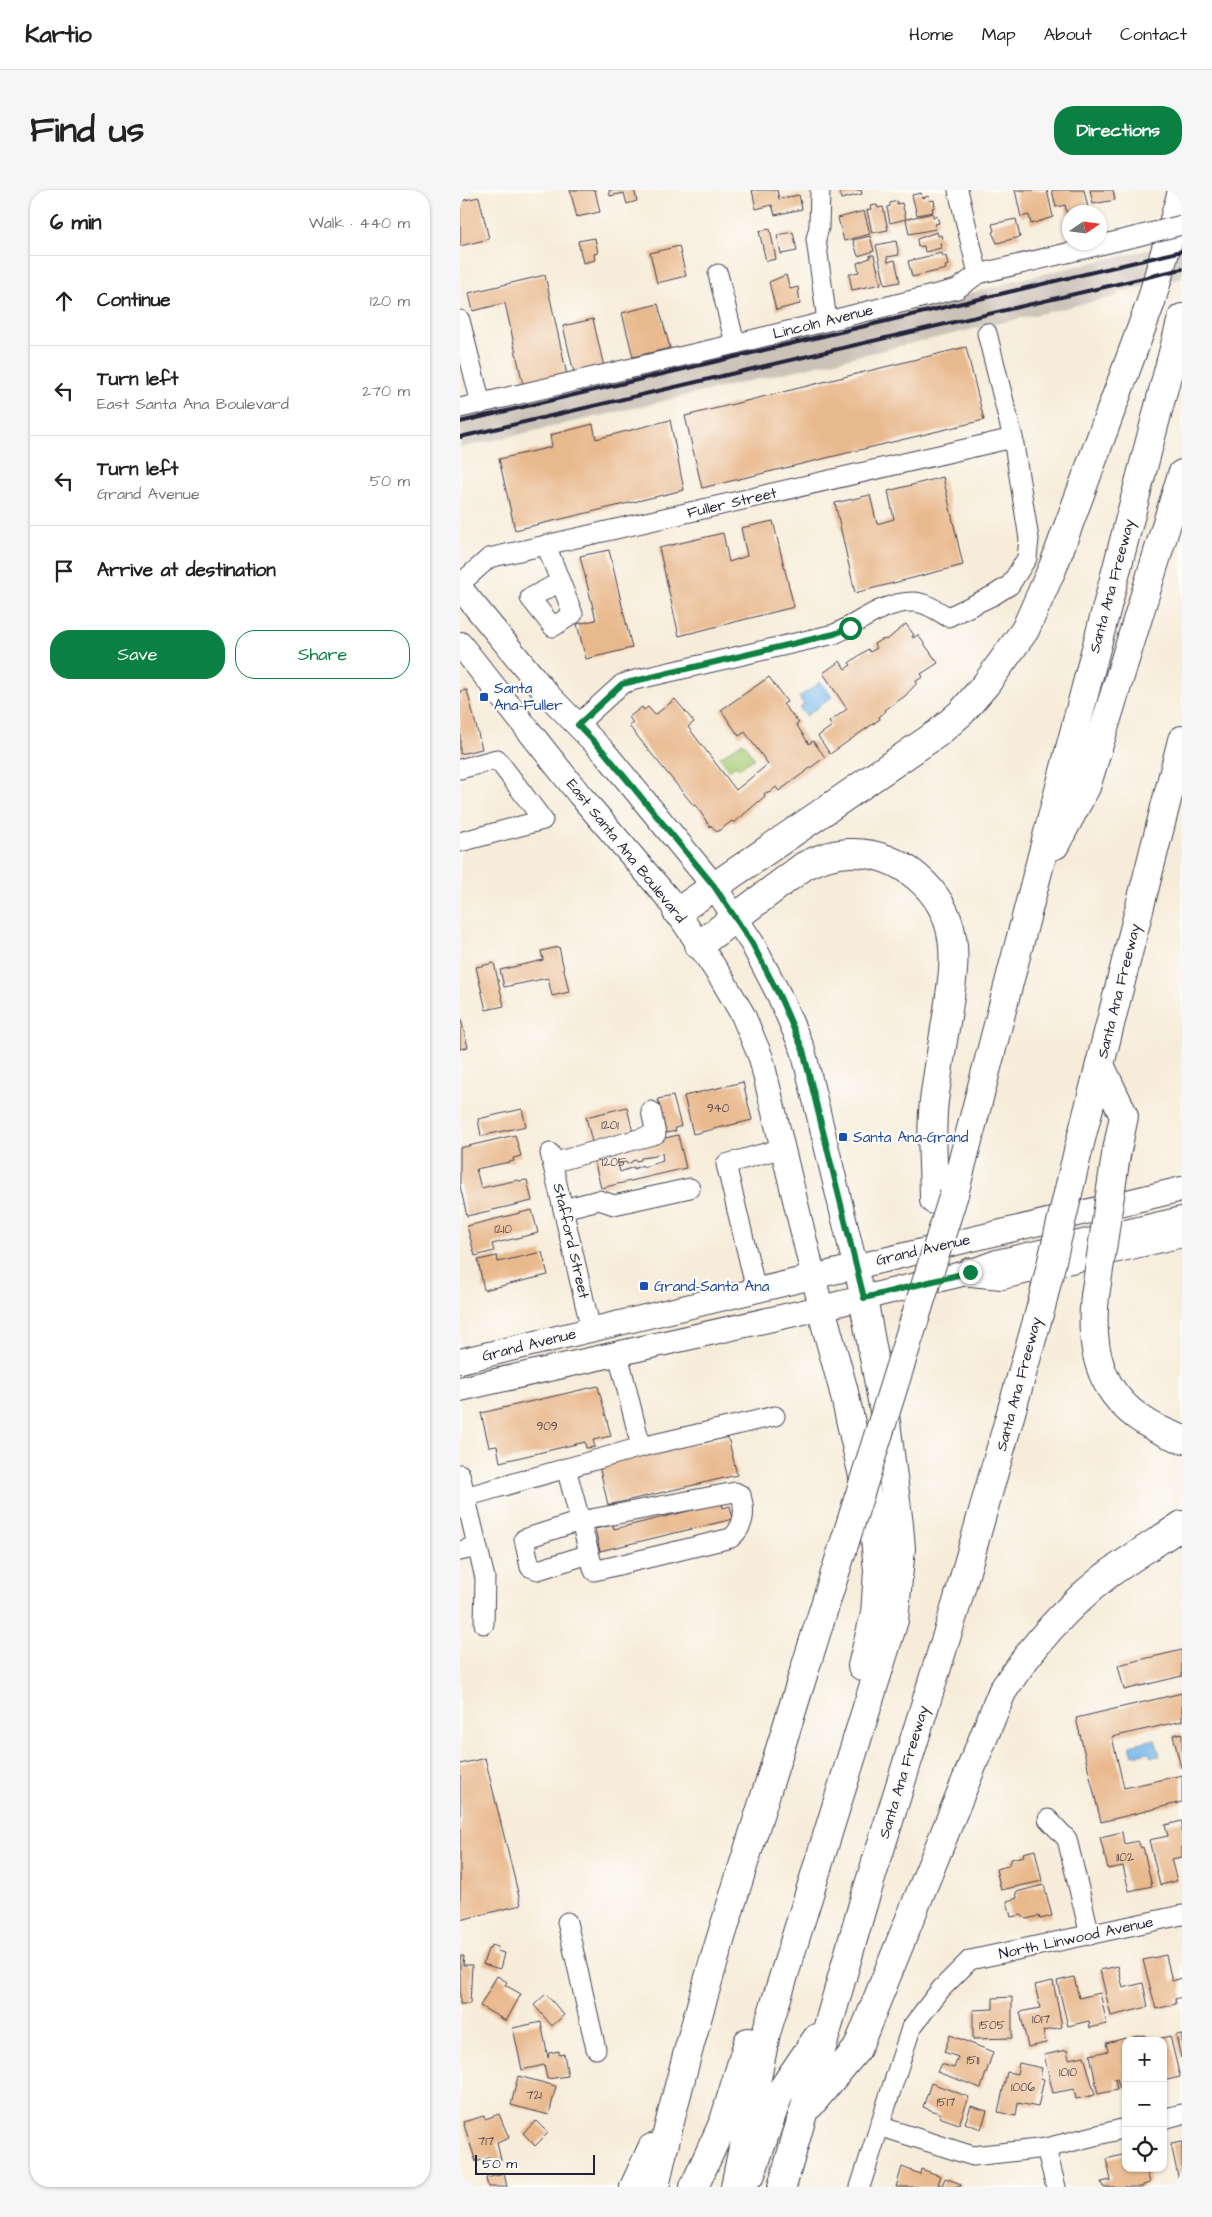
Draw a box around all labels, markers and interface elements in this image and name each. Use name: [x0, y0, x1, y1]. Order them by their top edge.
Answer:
text: Kartio: [25, 18, 92, 52]
text: Home: [909, 22, 954, 47]
text: Map: [982, 22, 1016, 47]
text: About: [1044, 22, 1092, 47]
text: Contact: [1120, 22, 1187, 47]
text: Find us: [30, 106, 144, 155]
button: Directions: [1054, 106, 1182, 155]
north arrow: [1062, 205, 1107, 250]
text: 6 min: [50, 208, 102, 237]
text: Walk · 440 m: [309, 212, 410, 234]
icon: ahead: [50, 287, 78, 315]
text: Continue: [97, 287, 171, 314]
text: 120 m: [370, 290, 410, 312]
street label: Lincoln Avenue: [771, 299, 875, 345]
text: Turn left: [97, 366, 178, 393]
icon: left: [50, 377, 78, 405]
text: 270 m: [362, 380, 410, 402]
text: East Santa Ana Boulevard: [97, 393, 289, 415]
text: Turn left: [97, 456, 178, 483]
icon: left: [50, 467, 78, 495]
text: 50 m: [370, 470, 410, 492]
street label: Fuller Street: [685, 482, 779, 524]
text: Grand Avenue: [97, 483, 200, 505]
street label: Santa Ana Freeway: [1084, 517, 1141, 656]
icon: arrive: [50, 557, 78, 585]
text: Arrive at destination: [97, 557, 276, 584]
route start: [839, 617, 862, 640]
button: Save: [50, 630, 225, 679]
button: Share: [235, 630, 410, 679]
place label: Santa Ana-Fuller: [494, 678, 563, 716]
marker: Santa Ana-Fuller: [478, 691, 490, 703]
street label: East Santa Ana Boulevard: [561, 774, 691, 928]
street label: Santa Ana Freeway: [1092, 921, 1147, 1061]
house number: 940: [707, 1100, 730, 1117]
house number: 1201: [601, 1117, 619, 1134]
place label: Santa Ana-Grand: [853, 1127, 969, 1148]
marker: Santa Ana-Grand: [837, 1131, 849, 1143]
house number: 1205: [602, 1154, 627, 1171]
street label: Stafford Street: [548, 1181, 594, 1301]
house number: 1210: [494, 1221, 512, 1238]
street label: Grand Avenue: [874, 1229, 972, 1271]
route end: [959, 1261, 982, 1284]
place label: Grand-Santa Ana: [654, 1276, 770, 1297]
marker: Grand-Santa Ana: [638, 1280, 650, 1292]
street label: Santa Ana Freeway: [991, 1315, 1048, 1454]
street label: Grand Avenue: [480, 1323, 578, 1367]
house number: 909: [536, 1418, 558, 1435]
street label: Santa Ana Freeway: [874, 1703, 935, 1841]
house number: 1102: [1116, 1849, 1134, 1866]
street label: North Linwood Avenue: [997, 1911, 1155, 1965]
house number: 1017: [1032, 2011, 1051, 2028]
house number: 1505: [979, 2017, 1006, 2034]
map controls: [1122, 2037, 1167, 2172]
button: +: [1122, 2037, 1167, 2082]
house number: 1511: [966, 2052, 980, 2069]
house number: 1010: [1059, 2064, 1078, 2081]
house number: 1006: [1011, 2079, 1036, 2096]
button: −: [1122, 2082, 1167, 2127]
house number: 721: [526, 2087, 542, 2104]
house number: 1517: [937, 2094, 956, 2111]
button: locate: [1122, 2127, 1167, 2172]
house number: 717: [478, 2133, 495, 2150]
scale bar: [475, 2152, 595, 2175]
text: 50 m: [482, 2154, 517, 2174]

